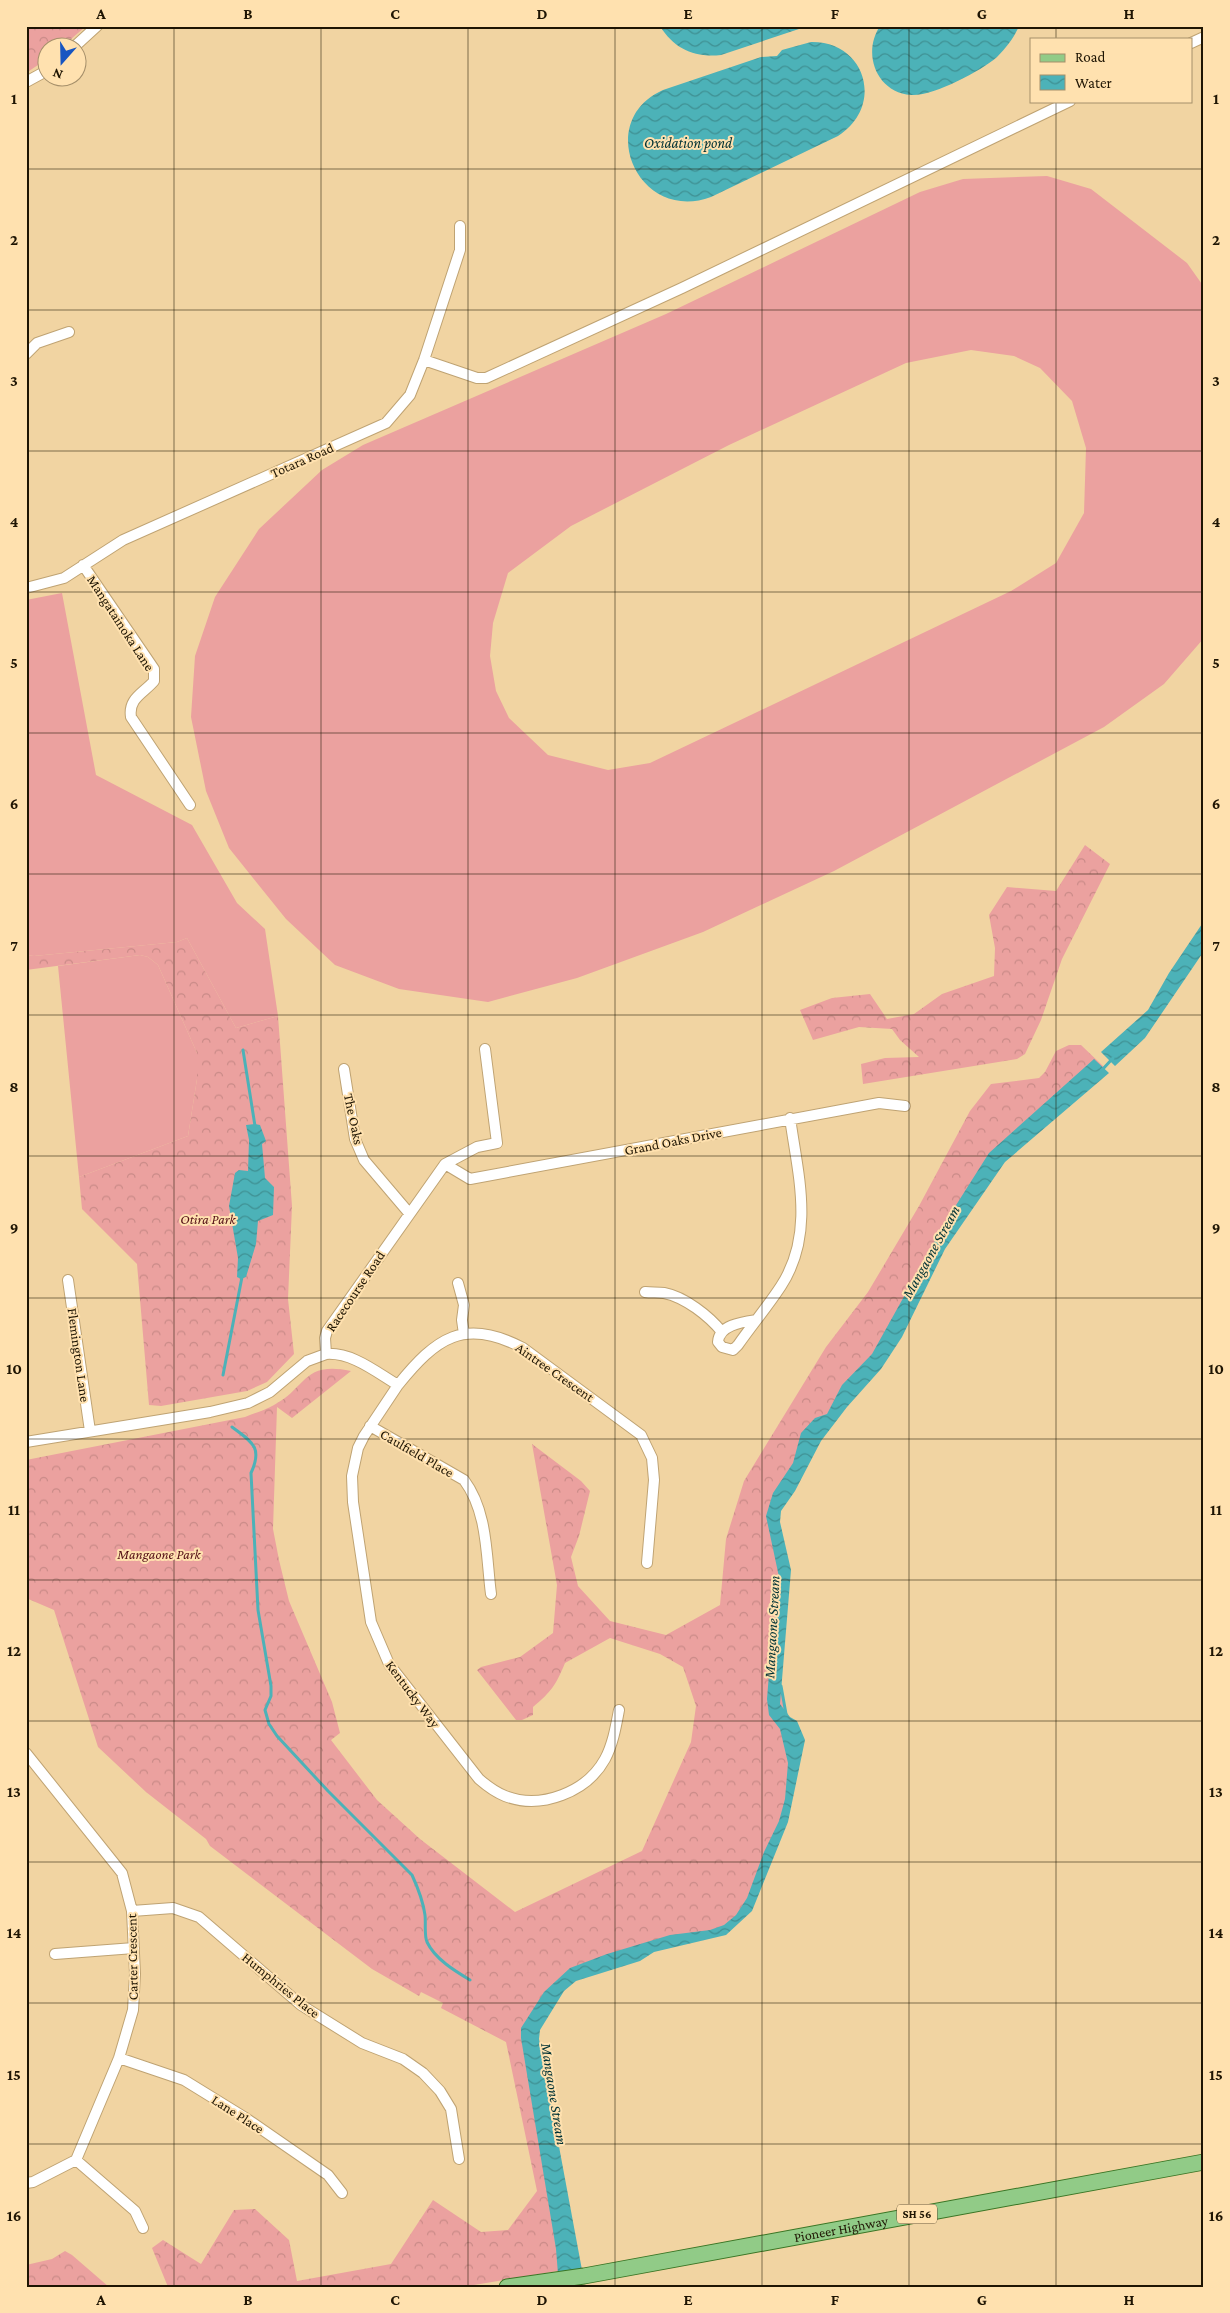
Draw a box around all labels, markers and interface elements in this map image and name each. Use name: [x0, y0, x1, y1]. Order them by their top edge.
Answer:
text: A: [95, 5, 106, 22]
text: B: [243, 5, 253, 22]
text: C: [390, 5, 400, 22]
text: D: [536, 5, 548, 22]
text: E: [683, 5, 693, 22]
text: F: [831, 5, 840, 22]
text: G: [977, 5, 987, 22]
text: H: [1124, 5, 1135, 22]
north arrow: [38, 38, 88, 88]
legend: [1030, 38, 1192, 102]
text: Road: [1075, 49, 1106, 65]
text: N: [50, 65, 65, 83]
text: Water: [1075, 75, 1112, 91]
text: 1: [11, 90, 17, 107]
text: 1: [1213, 90, 1219, 107]
water label: Oxidation pond: [644, 135, 733, 152]
text: 2: [10, 231, 18, 248]
text: 2: [1212, 231, 1220, 248]
text: 3: [10, 372, 18, 389]
text: 3: [1212, 372, 1220, 389]
street label: Totara Road: [268, 439, 337, 481]
text: 4: [10, 513, 19, 530]
text: 4: [1212, 513, 1221, 530]
street label: Mangatainoka Lane: [84, 572, 158, 674]
text: 5: [10, 654, 18, 671]
text: 5: [1212, 654, 1220, 671]
text: 6: [10, 795, 18, 812]
text: 6: [1212, 795, 1220, 812]
text: 7: [10, 937, 18, 954]
text: 7: [1212, 937, 1220, 954]
text: 8: [9, 1078, 19, 1095]
text: 8: [1211, 1078, 1221, 1095]
street label: The Oaks: [341, 1092, 367, 1146]
street label: Grand Oaks Drive: [623, 1124, 723, 1158]
water label: Mangaone Stream: [898, 1203, 964, 1302]
park label: Otira Park: [180, 1211, 237, 1227]
text: 9: [10, 1219, 18, 1236]
text: 9: [1212, 1219, 1220, 1236]
street label: Racecourse Road: [322, 1247, 388, 1334]
street label: Flemington Lane: [64, 1307, 94, 1403]
street label: Aintree Crescent: [513, 1339, 598, 1405]
text: 10: [6, 1360, 22, 1377]
text: 10: [1208, 1360, 1224, 1377]
street label: Caulfield Place: [377, 1426, 457, 1480]
text: 11: [8, 1501, 20, 1518]
text: 11: [1210, 1501, 1222, 1518]
park label: Mangaone Park: [116, 1546, 202, 1562]
water label: Mangaone Stream: [761, 1575, 784, 1680]
text: 12: [7, 1642, 21, 1659]
text: 12: [1209, 1642, 1223, 1659]
street label: Kentucky Way: [383, 1657, 444, 1731]
text: 13: [7, 1783, 21, 1800]
text: 13: [1209, 1783, 1223, 1800]
street label: Carter Crescent: [123, 1913, 141, 2000]
text: 14: [7, 1924, 22, 1941]
text: 14: [1209, 1924, 1224, 1941]
street label: Humphries Place: [239, 1949, 323, 2021]
water label: Mangaone Stream: [537, 2041, 570, 2146]
text: 15: [7, 2066, 21, 2083]
text: 15: [1209, 2066, 1223, 2083]
street label: Lane Place: [209, 2091, 267, 2137]
road number: SH 56: [897, 2204, 937, 2224]
text: 16: [7, 2207, 21, 2224]
text: 16: [1209, 2207, 1223, 2224]
street label: Pioneer Highway: [793, 2212, 890, 2245]
text: A: [95, 2291, 106, 2308]
text: B: [243, 2291, 253, 2308]
text: C: [390, 2291, 400, 2308]
text: D: [536, 2291, 548, 2308]
text: E: [683, 2291, 693, 2308]
text: F: [831, 2291, 840, 2308]
text: G: [977, 2291, 987, 2308]
text: H: [1124, 2291, 1135, 2308]

